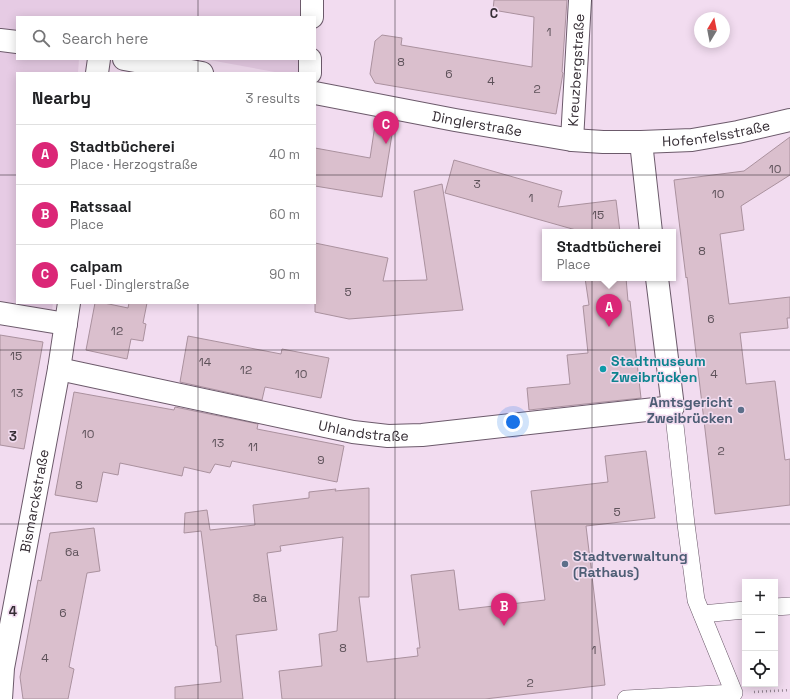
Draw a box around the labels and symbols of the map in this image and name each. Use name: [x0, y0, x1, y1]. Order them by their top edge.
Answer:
text: C: [490, 5, 498, 22]
north arrow: [694, 12, 730, 48]
street label: Kreuzbergstraße: [564, 13, 588, 127]
house number: 1: [546, 24, 552, 40]
house number: 8: [397, 54, 405, 70]
house number: 6: [445, 66, 453, 82]
house number: 4: [487, 73, 495, 89]
house number: 2: [533, 81, 541, 97]
street label: Dinglerstraße: [431, 107, 524, 140]
pin: C: [373, 111, 399, 144]
street label: Hofenfelsstraße: [662, 116, 772, 150]
house number: 10: [769, 161, 781, 177]
house number: 3: [473, 176, 481, 192]
house number: 10: [712, 186, 724, 202]
house number: 1: [528, 190, 534, 206]
house number: 15: [592, 207, 604, 223]
house number: 8: [698, 243, 706, 259]
house number: 5: [344, 284, 352, 300]
pin: A: [596, 294, 622, 327]
house number: 6: [707, 311, 715, 327]
house number: 12: [111, 323, 123, 339]
house number: 15: [10, 348, 22, 364]
place label: Stadtmuseum Zweibrücken: [611, 352, 706, 386]
house number: 14: [199, 354, 212, 370]
house number: 12: [240, 362, 252, 378]
marker: Stadtmuseum Zweibrücken: [598, 364, 608, 374]
house number: 10: [295, 366, 307, 382]
house number: 4: [710, 366, 718, 382]
house number: 13: [11, 385, 23, 401]
place label: Amtsgericht Zweibrücken: [647, 393, 733, 427]
marker: Amtsgericht Zweibrücken: [736, 405, 746, 415]
your location: [503, 412, 523, 432]
street label: Uhlandstraße: [317, 416, 409, 445]
house number: 10: [82, 426, 94, 442]
text: 3: [9, 428, 17, 445]
house number: 13: [212, 435, 224, 451]
house number: 11: [248, 439, 258, 455]
house number: 2: [717, 443, 725, 459]
street label: Bismarckstraße: [16, 448, 53, 554]
house number: 9: [317, 452, 325, 468]
house number: 8: [75, 477, 83, 493]
house number: 5: [613, 504, 621, 520]
house number: 6a: [65, 544, 79, 560]
place label: Stadtverwaltung (Rathaus): [573, 547, 688, 581]
marker: Stadtverwaltung (Rathaus): [560, 559, 570, 569]
house number: 8a: [253, 590, 267, 606]
pin: B: [491, 593, 517, 626]
text: 4: [9, 603, 17, 620]
house number: 6: [59, 605, 67, 621]
house number: 8: [339, 640, 347, 656]
house number: 1: [591, 642, 597, 658]
house number: 4: [41, 650, 49, 666]
house number: 2: [526, 675, 534, 691]

